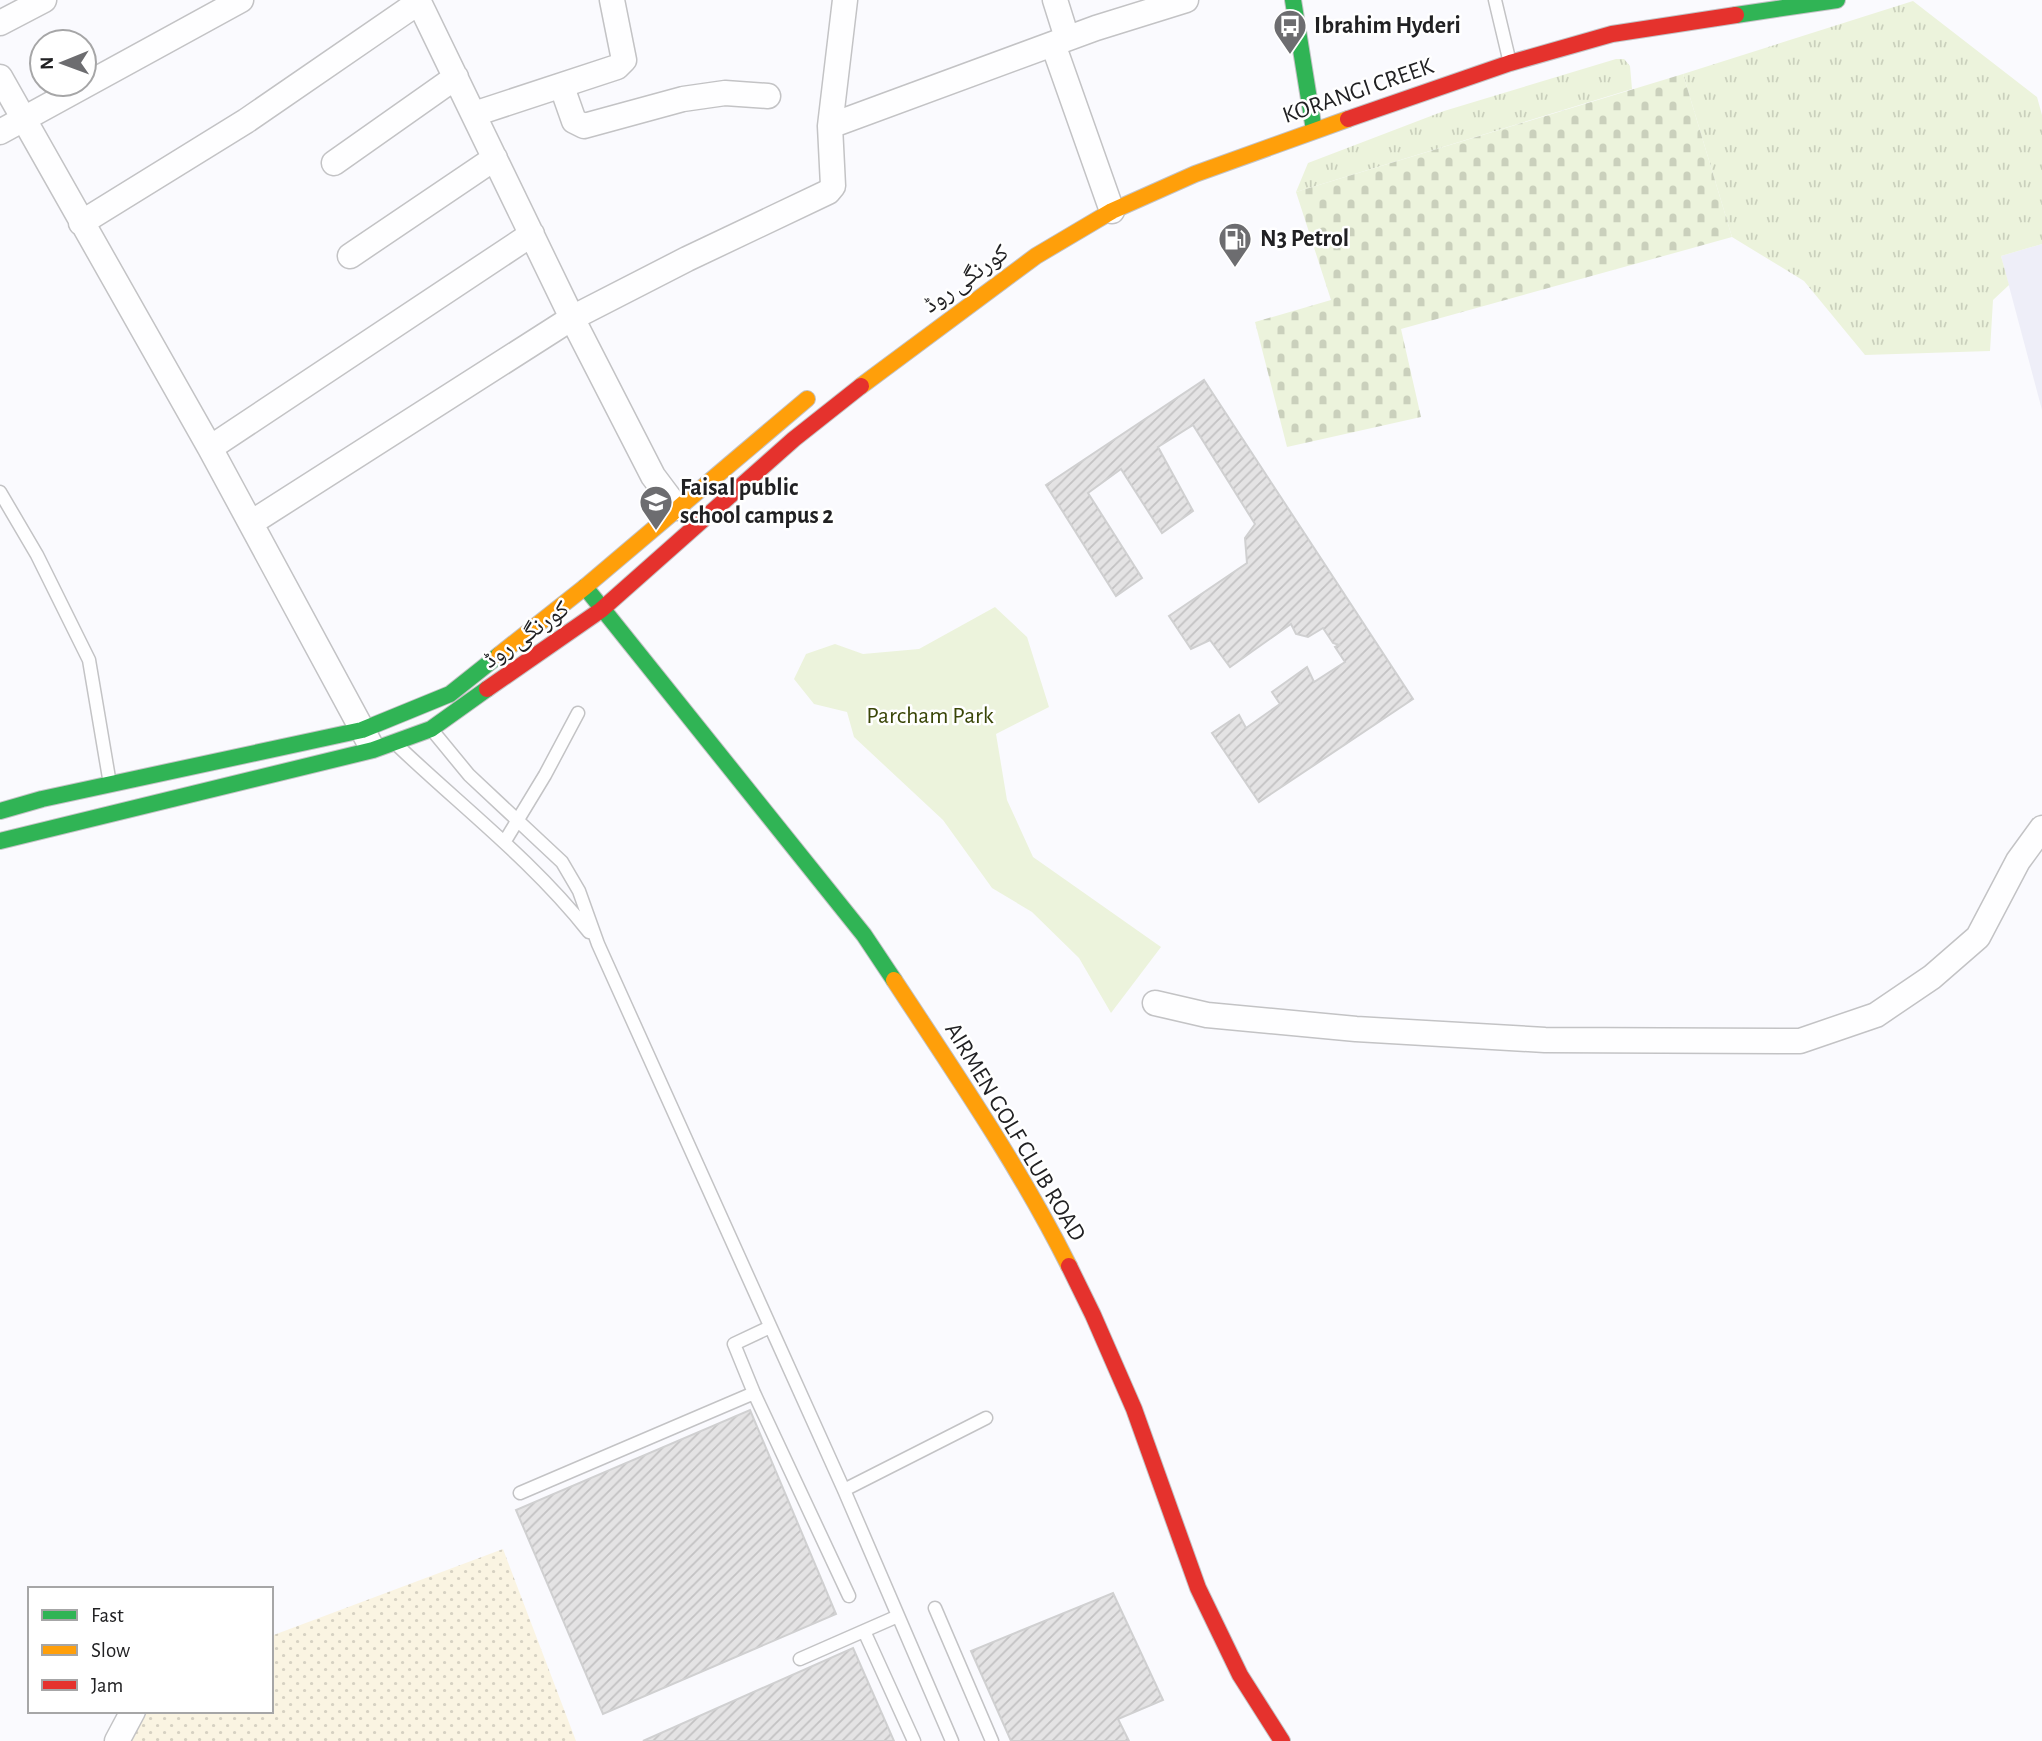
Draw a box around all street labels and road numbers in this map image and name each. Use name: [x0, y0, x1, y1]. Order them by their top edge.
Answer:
street label: KORANGI CREEK: [1279, 54, 1437, 128]
street label: کورنگی روڈ: [919, 240, 1014, 319]
street label: کورنگی روڈ: [479, 597, 574, 674]
street label: AIRMEN GOLF CLUB ROAD: [940, 1019, 1090, 1245]

